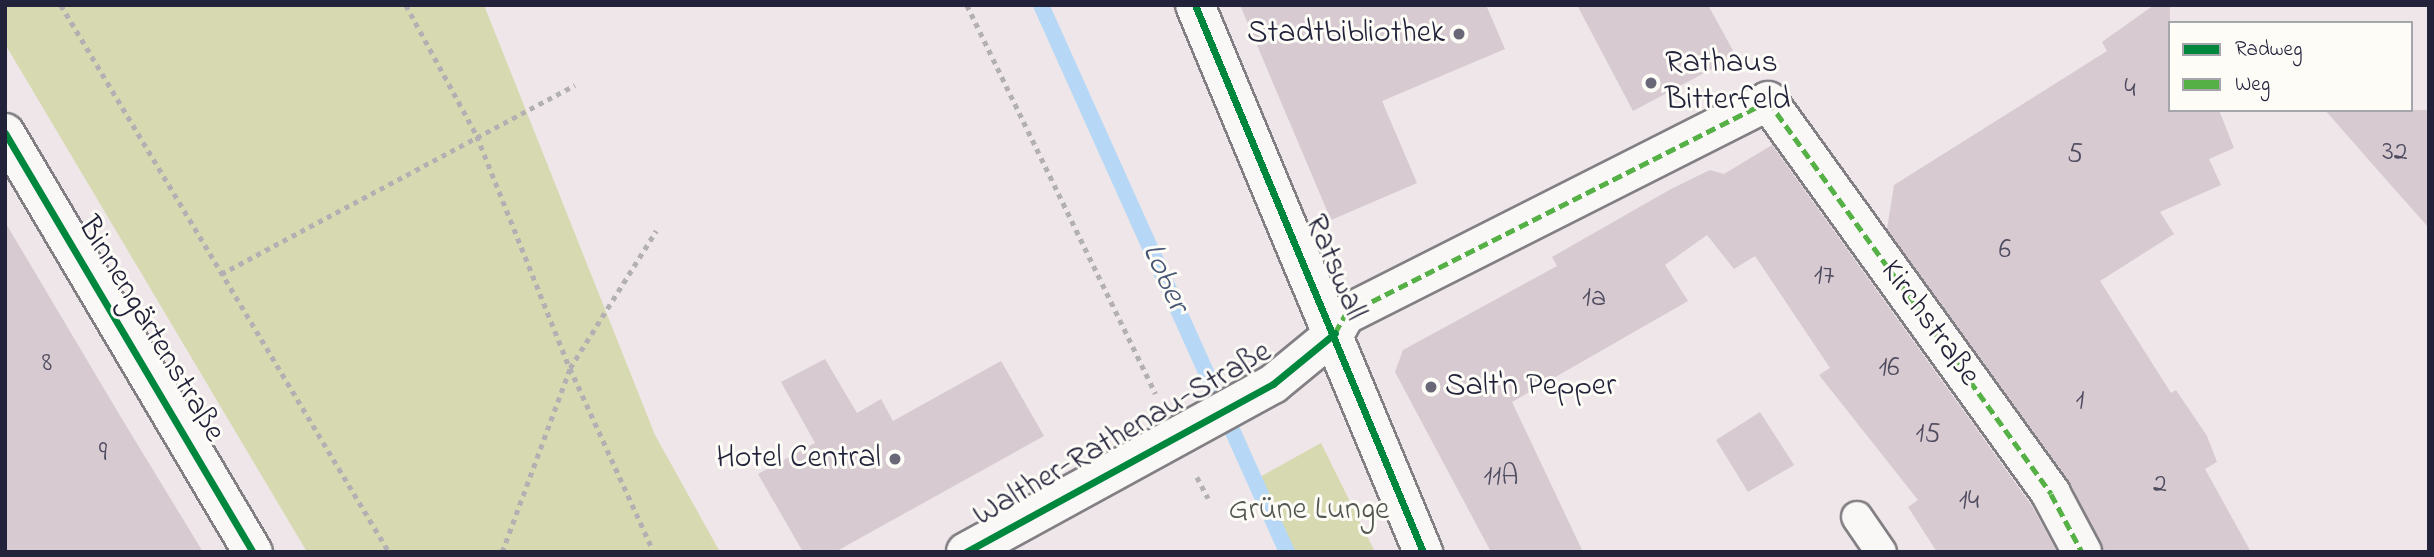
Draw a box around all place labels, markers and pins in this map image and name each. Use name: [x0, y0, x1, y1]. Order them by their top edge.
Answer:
place label: Stadtbibliothek: [1247, 15, 1445, 53]
marker: Stadtbibliothek: [1451, 26, 1467, 42]
place label: Rathaus Bitterfeld: [1665, 46, 1791, 121]
marker: Rathaus Bitterfeld: [1643, 75, 1659, 91]
place label: Salt'n Pepper: [1445, 368, 1616, 406]
marker: Salt'n Pepper: [1423, 379, 1439, 395]
place label: Hotel Central: [716, 440, 881, 478]
marker: Hotel Central: [887, 451, 903, 467]

